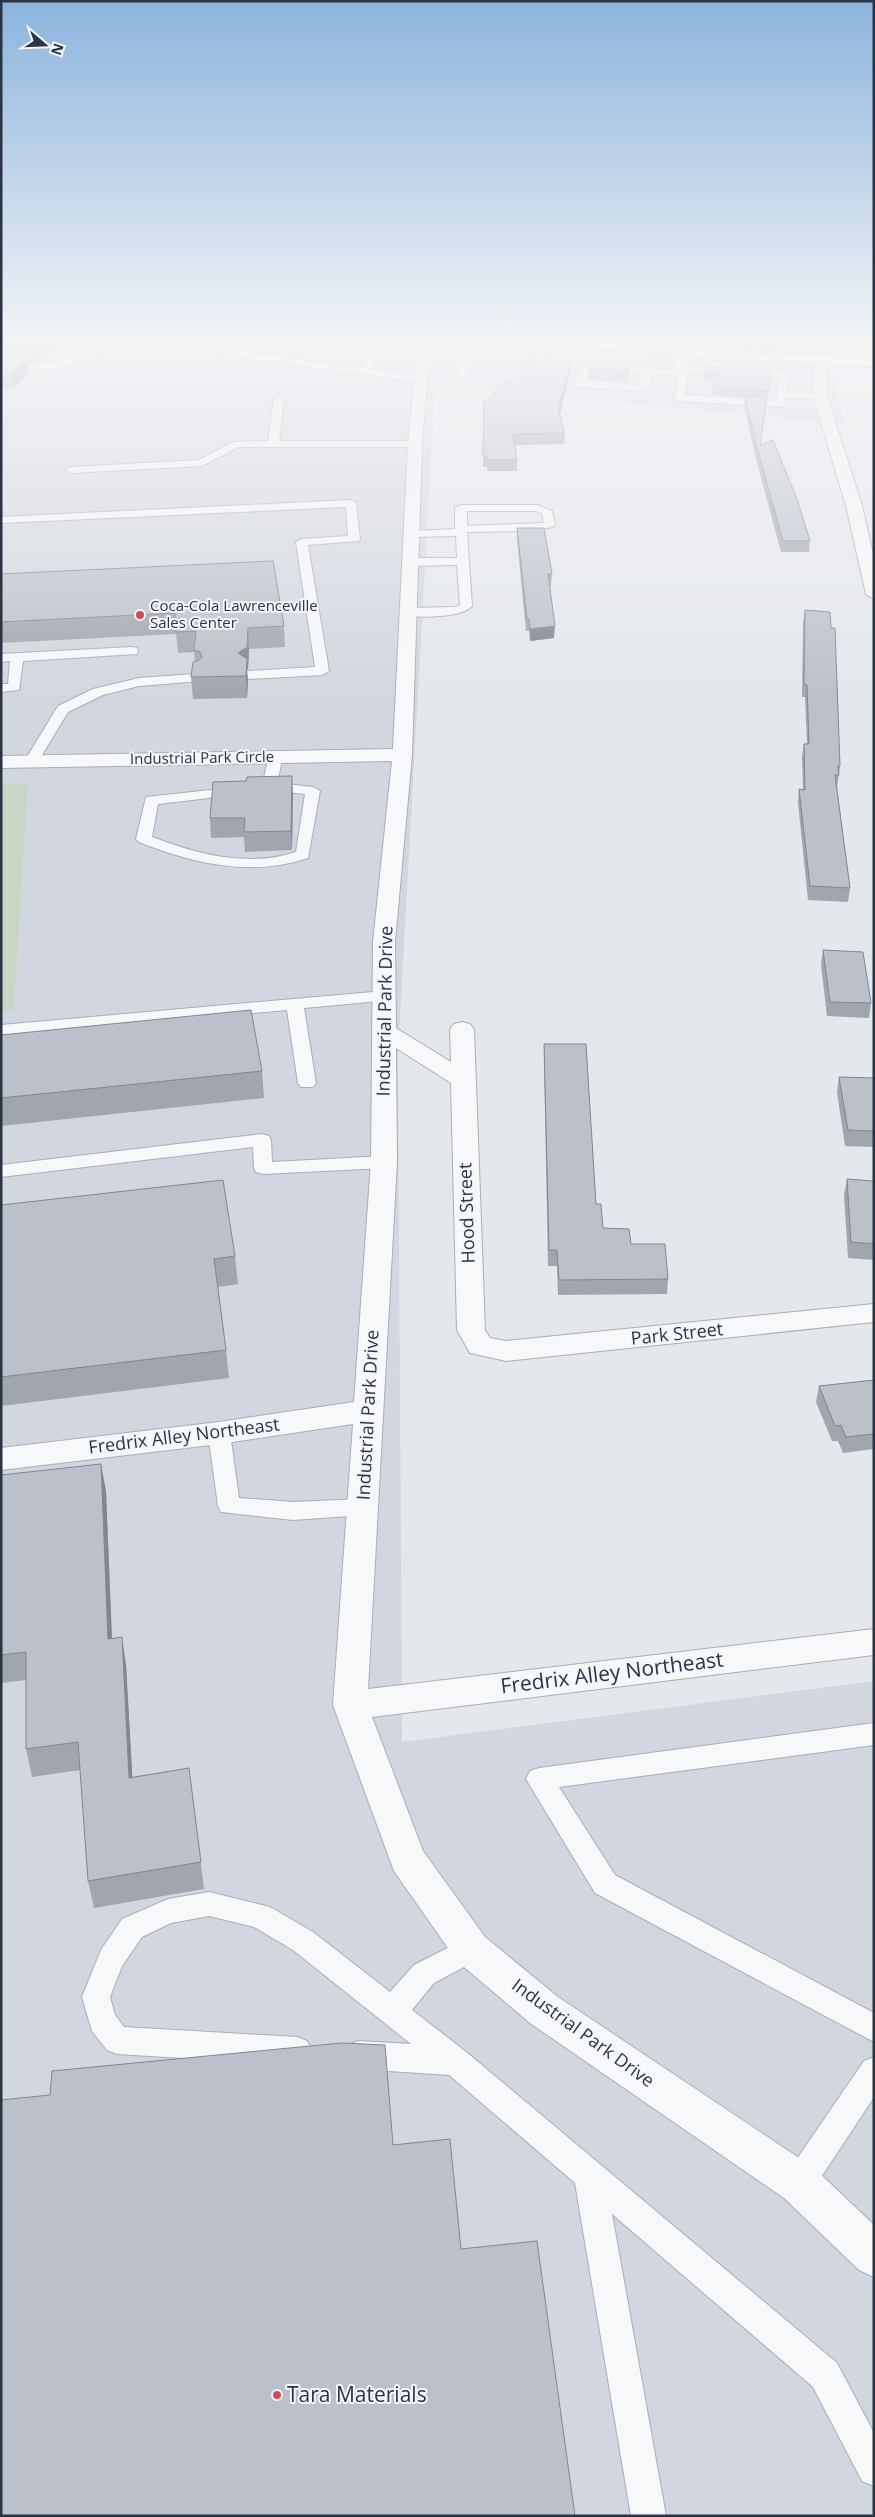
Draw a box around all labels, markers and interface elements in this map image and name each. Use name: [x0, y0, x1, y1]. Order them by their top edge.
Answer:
north arrow: [20, 20, 70, 70]
text: N: [47, 41, 69, 58]
place label: Coca-Cola Lawrenceville Sales Center: [150, 595, 318, 632]
marker: Coca-Cola Lawrenceville Sales Center: [134, 609, 146, 621]
street label: Industrial Park Circle: [130, 746, 274, 768]
street label: Industrial Park Drive: [371, 925, 397, 1096]
street label: Hood Street: [452, 1162, 480, 1264]
street label: Park Street: [630, 1316, 724, 1350]
street label: Industrial Park Drive: [351, 1329, 383, 1501]
street label: Fredrix Alley Northeast: [87, 1411, 281, 1459]
street label: Fredrix Alley Northeast: [499, 1644, 725, 1700]
street label: Industrial Park Drive: [508, 1972, 660, 2092]
place label: Tara Materials: [287, 2380, 427, 2408]
marker: Tara Materials: [271, 2389, 283, 2401]

